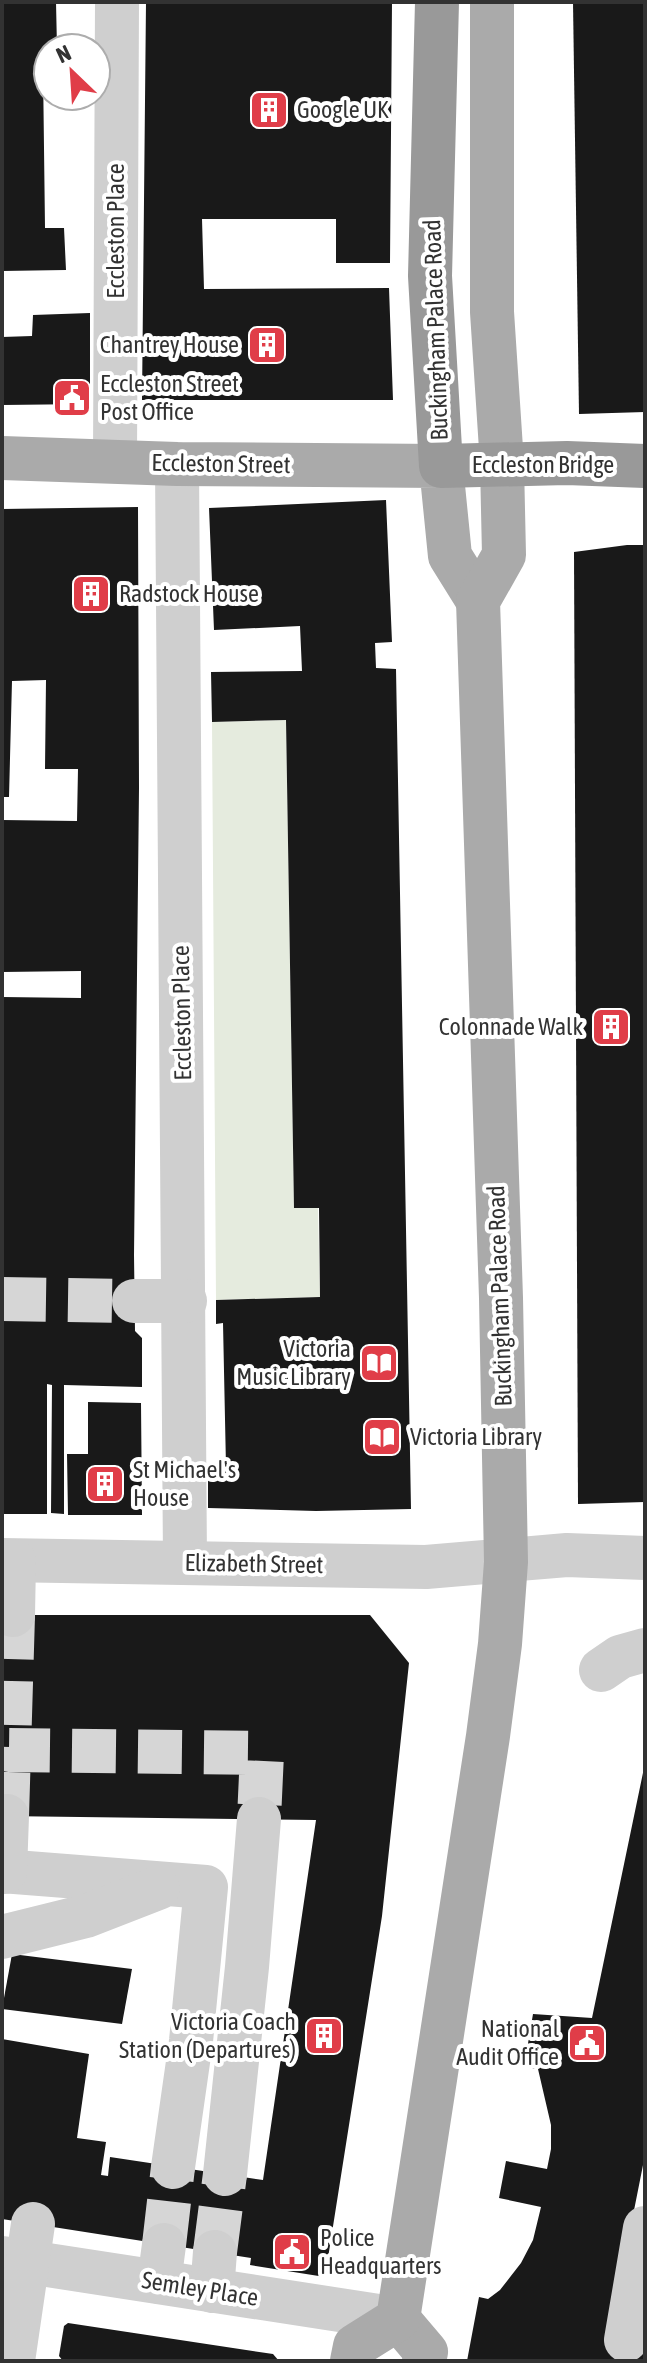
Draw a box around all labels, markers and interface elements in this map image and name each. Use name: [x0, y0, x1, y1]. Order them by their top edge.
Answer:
north arrow: [32, 32, 112, 112]
text: N: [52, 39, 75, 68]
building icon: Google UK: [248, 89, 290, 131]
place label: Google UK: [297, 96, 389, 123]
street label: Eccleston Place: [102, 163, 129, 299]
street label: Buckingham Palace Road: [418, 219, 453, 441]
building icon: Chantrey House: [246, 324, 288, 366]
place label: Chantrey House: [100, 331, 239, 358]
place label: Eccleston Street Post Office: [100, 370, 239, 425]
public building icon: Eccleston Street Post Office: [51, 377, 93, 419]
street label: Eccleston Street: [151, 449, 291, 478]
street label: Eccleston Bridge: [472, 451, 614, 478]
building icon: Radstock House: [70, 573, 112, 615]
place label: Radstock House: [119, 580, 259, 607]
street label: Eccleston Place: [167, 945, 196, 1081]
building icon: Colonnade Walk: [590, 1006, 632, 1048]
place label: Colonnade Walk: [439, 1013, 583, 1040]
street label: Buckingham Palace Road: [482, 1185, 517, 1407]
place label: Victoria Music Library: [236, 1335, 351, 1390]
library icon: Victoria Music Library: [358, 1342, 400, 1384]
library icon: Victoria Library: [361, 1416, 403, 1458]
place label: Victoria Library: [410, 1423, 542, 1450]
place label: St Michael's House: [133, 1456, 236, 1511]
building icon: St Michael's House: [84, 1463, 126, 1505]
street label: Elizabeth Street: [184, 1549, 324, 1578]
place label: Victoria Coach Station (Departures): [119, 2008, 296, 2063]
building icon: Victoria Coach Station (Departures): [303, 2015, 345, 2057]
place label: National Audit Office: [456, 2015, 560, 2070]
public building icon: National Audit Office: [566, 2022, 608, 2064]
place label: Police Headquarters: [320, 2224, 441, 2279]
public building icon: Police Headquarters: [271, 2231, 313, 2273]
street label: Semley Place: [140, 2266, 260, 2311]

